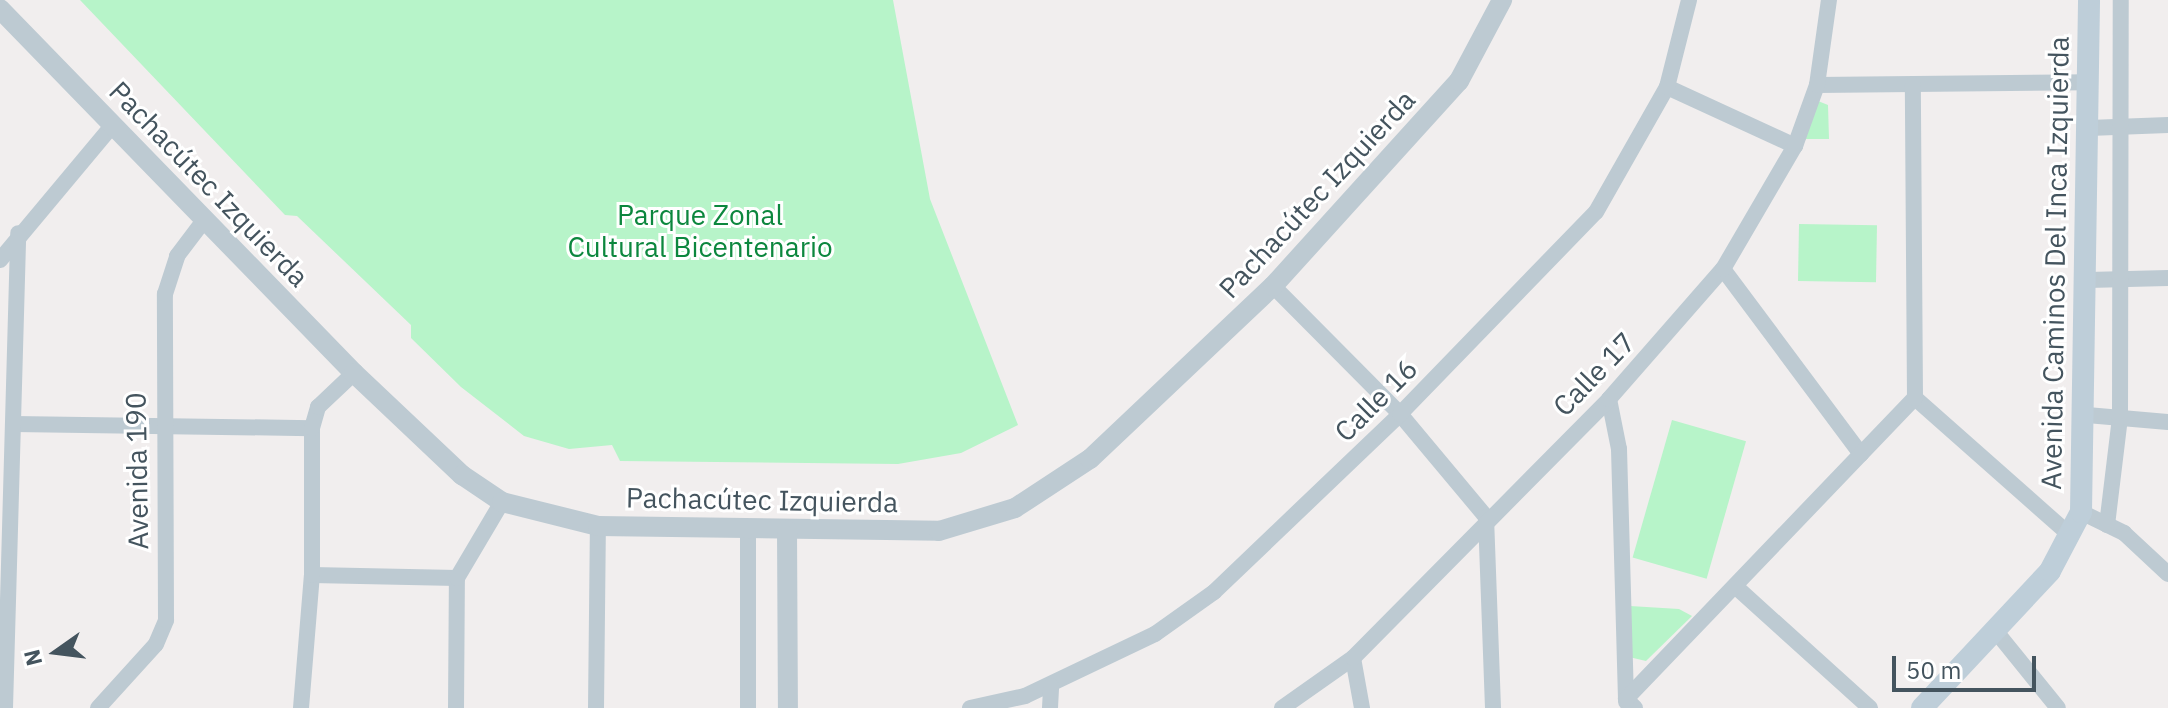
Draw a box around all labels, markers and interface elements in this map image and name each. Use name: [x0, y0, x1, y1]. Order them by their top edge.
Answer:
street label: Avenida Caminos Del Inca Izquierda: [2034, 36, 2076, 490]
street label: Pachacútec Izquierda: [102, 74, 316, 294]
street label: Pachacútec Izquierda: [1212, 83, 1422, 305]
park label: Parque Zonal Cultural Bicentenario: [567, 198, 833, 264]
street label: Calle 17: [1546, 325, 1642, 423]
street label: Calle 16: [1328, 352, 1424, 448]
street label: Avenida 190: [119, 392, 155, 550]
street label: Pachacútec Izquierda: [626, 481, 898, 519]
north arrow: [16, 612, 96, 692]
scale bar: [1896, 640, 2040, 690]
text: N: [16, 647, 48, 669]
text: 50 m: [1906, 654, 1961, 686]

